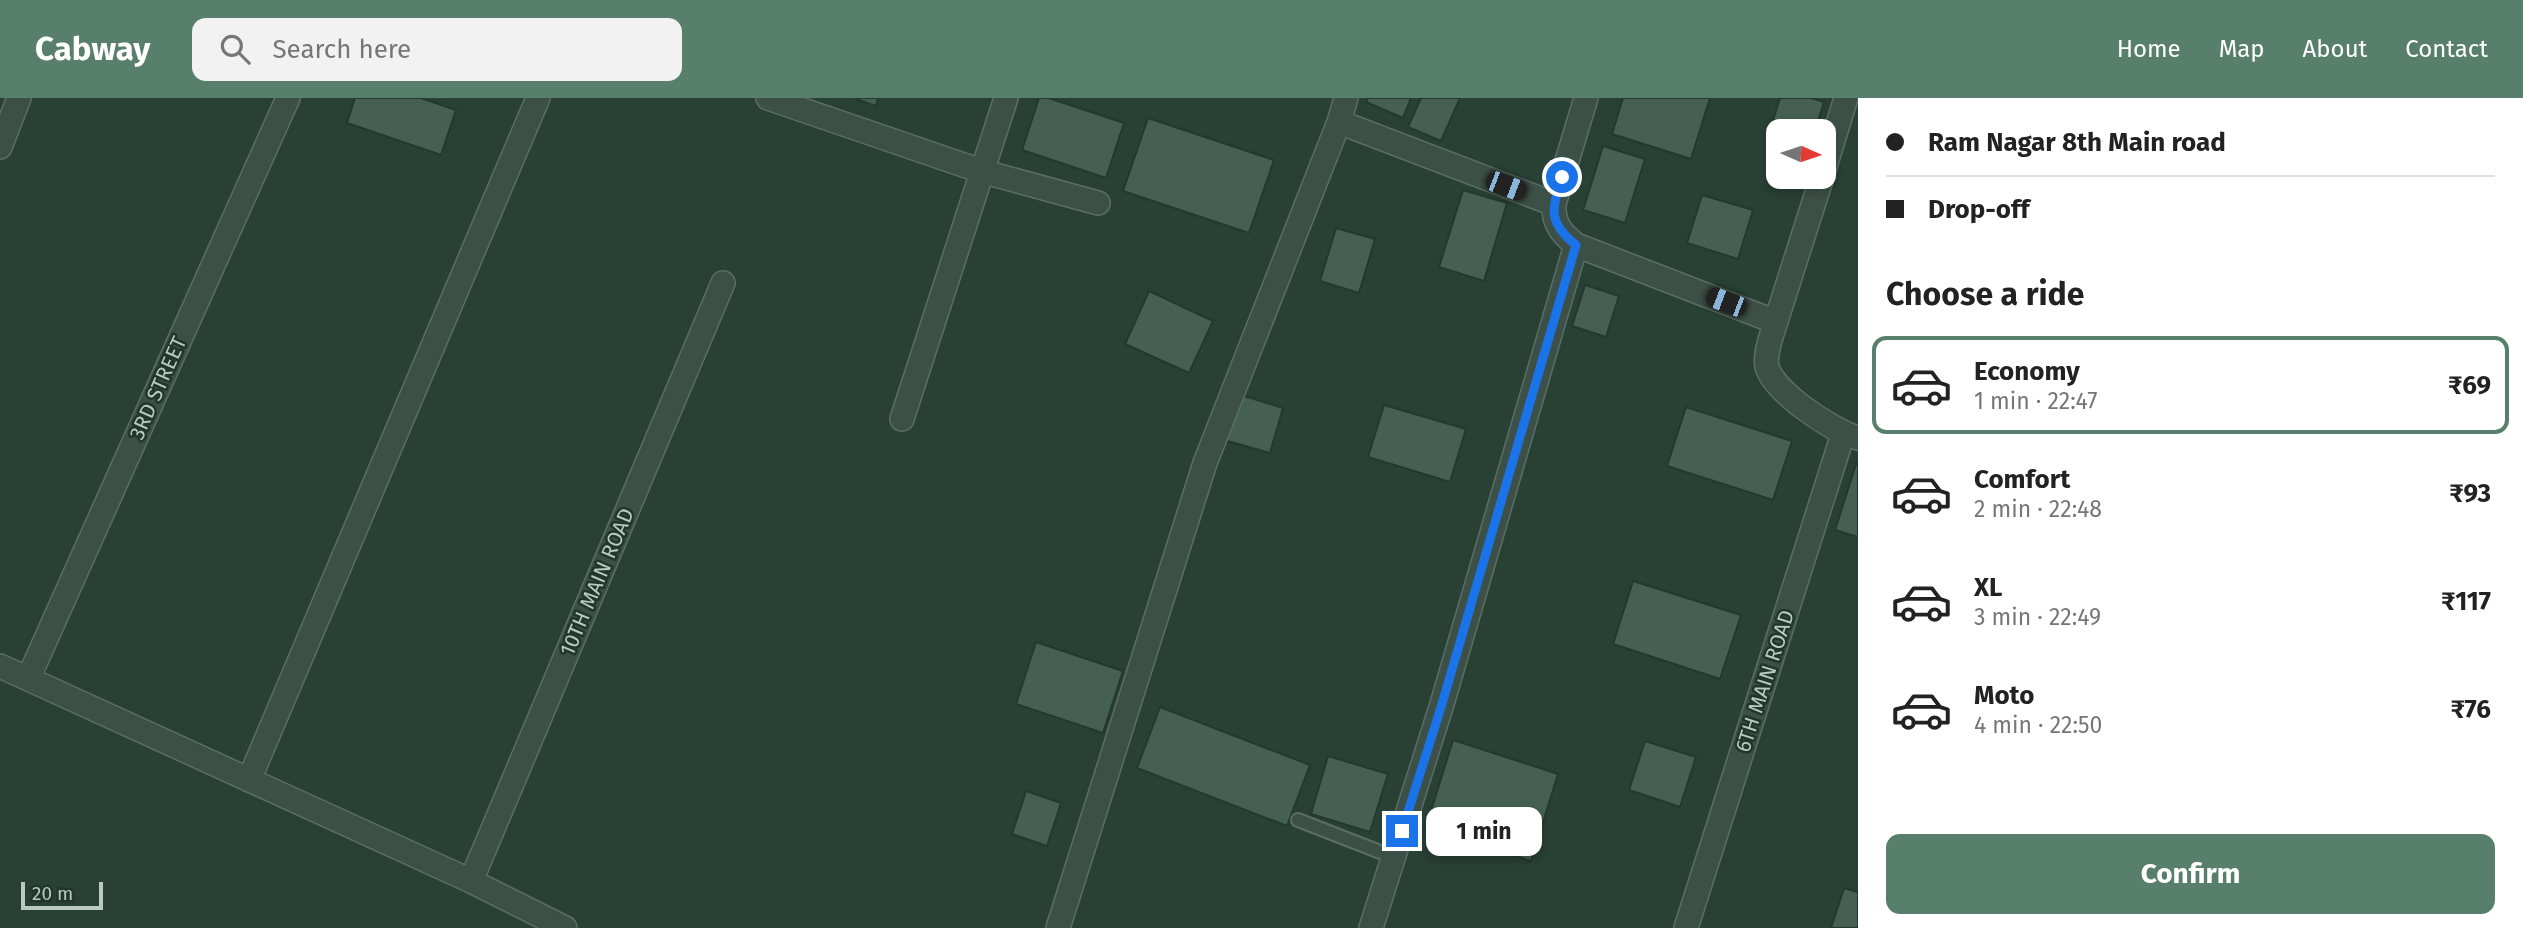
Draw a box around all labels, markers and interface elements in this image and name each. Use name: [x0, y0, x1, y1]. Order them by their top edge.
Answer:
search box: [192, 18, 682, 81]
text: Cabway: [35, 29, 150, 69]
icon: search: [216, 30, 254, 68]
text: Search here: [272, 34, 411, 65]
text: Home: [2117, 35, 2181, 63]
text: Map: [2219, 35, 2265, 63]
text: About: [2303, 35, 2367, 63]
text: Contact: [2405, 35, 2488, 63]
north arrow: [1766, 119, 1836, 189]
map controls: [1766, 119, 1836, 189]
text: Ram Nagar 8th Main road: [1928, 127, 2226, 158]
route start: [1546, 161, 1578, 193]
car: [1483, 169, 1530, 203]
text: Drop-off: [1928, 194, 2030, 225]
text: Choose a ride: [1886, 275, 2084, 313]
car: [1703, 285, 1750, 319]
street label: 3RD STREET: [124, 332, 192, 444]
icon: car: [1890, 354, 1953, 417]
text: Economy: [1974, 356, 2080, 387]
text: ₹69: [2448, 370, 2491, 401]
text: 1 min · 22:47: [1974, 387, 2098, 415]
icon: car: [1890, 462, 1953, 525]
text: Comfort: [1974, 464, 2070, 495]
text: ₹93: [2449, 478, 2491, 509]
text: 2 min · 22:48: [1974, 495, 2102, 523]
street label: 10TH MAIN ROAD: [554, 504, 640, 660]
icon: car: [1890, 570, 1953, 633]
text: XL: [1974, 572, 2002, 603]
text: ₹117: [2441, 586, 2491, 617]
text: 3 min · 22:49: [1974, 603, 2101, 631]
street label: 6TH MAIN ROAD: [1730, 607, 1800, 755]
icon: car: [1890, 678, 1953, 741]
text: Moto: [1974, 680, 2034, 711]
text: ₹76: [2451, 694, 2491, 725]
text: 4 min · 22:50: [1974, 711, 2102, 739]
callout: 1 min: [1426, 806, 1542, 856]
route end: [1386, 815, 1418, 847]
text: 1 min: [1456, 817, 1512, 845]
button: Confirm: [1886, 834, 2495, 914]
scale bar: [21, 879, 103, 911]
text: 20 m: [32, 882, 73, 905]

